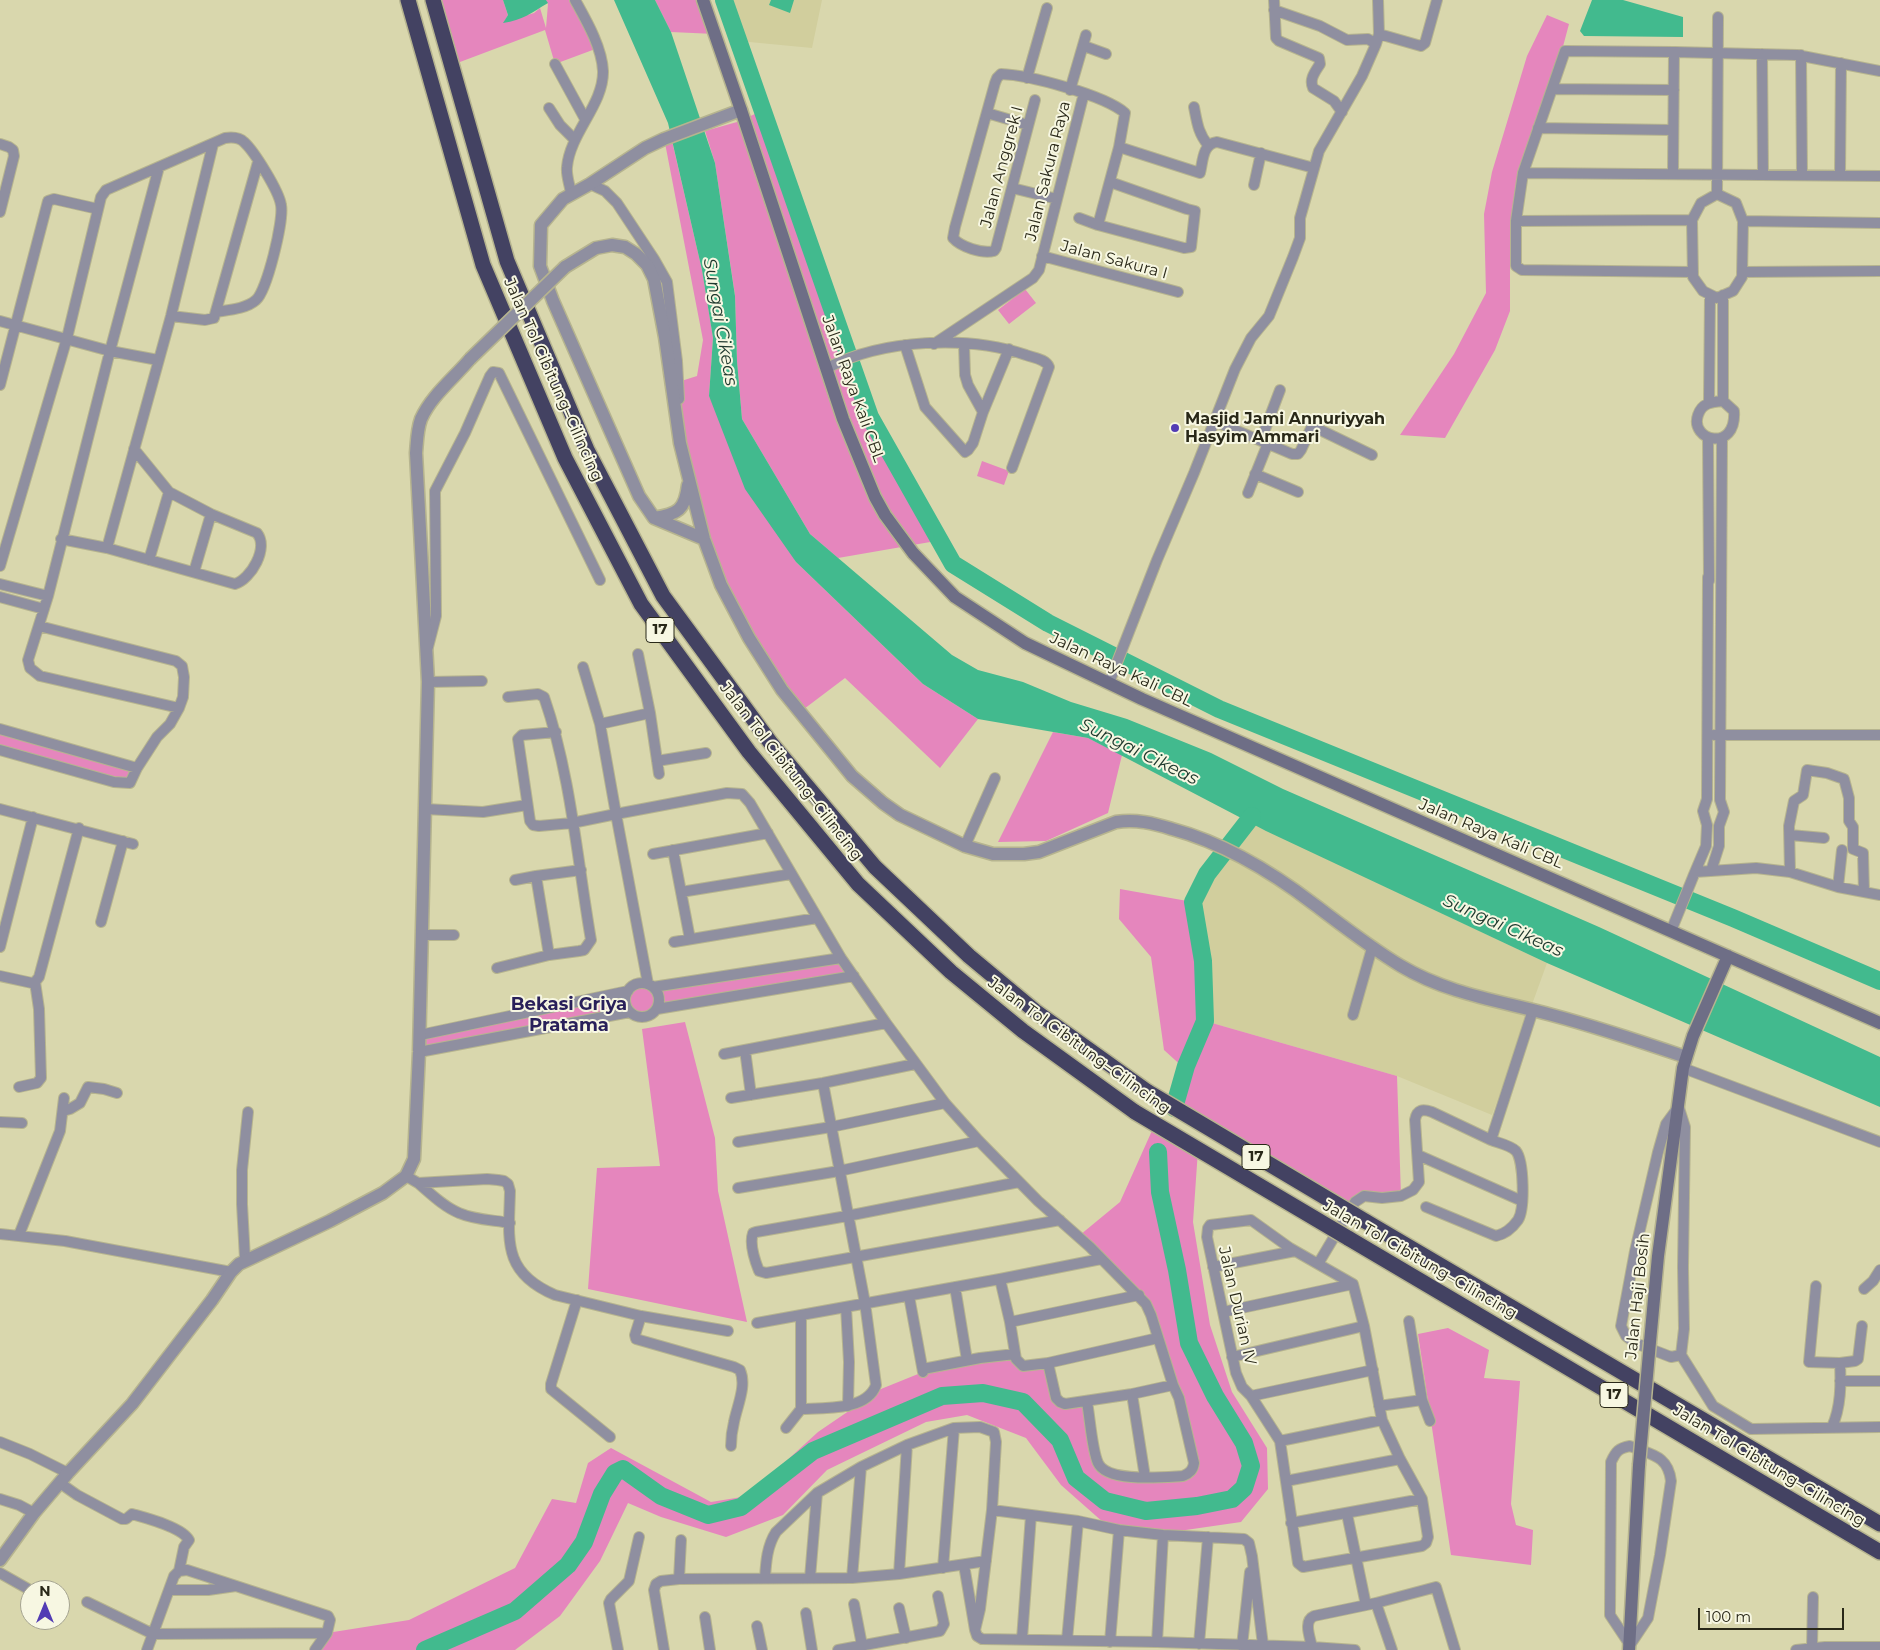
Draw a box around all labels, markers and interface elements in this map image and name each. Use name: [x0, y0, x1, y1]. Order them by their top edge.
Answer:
street label: Jalan Sakura Raya: [1021, 99, 1075, 243]
street label: Jalan Anggrek I: [977, 104, 1027, 230]
street label: Jalan Sakura I: [1058, 237, 1170, 283]
water label: Sungai Cikeas: [698, 256, 742, 388]
street label: Jalan Tol Cibitung–Cilincing: [499, 275, 607, 485]
street label: Jalan Raya Kali CBL: [817, 313, 889, 465]
place label: Masjid Jami Annuriyyah Hasyim Ammari: [1185, 409, 1385, 447]
marker: Masjid Jami Annuriyyah Hasyim Ammari: [1169, 422, 1181, 434]
road number: 17: [646, 618, 674, 642]
street label: Jalan Raya Kali CBL: [1047, 629, 1195, 711]
street label: Jalan Tol Cibitung–Cilincing: [715, 679, 867, 865]
water label: Sungai Cikeas: [1076, 714, 1202, 790]
street label: Jalan Raya Kali CBL: [1416, 795, 1566, 873]
water label: Sungai Cikeas: [1440, 890, 1566, 962]
street label: Jalan Tol Cibitung–Cilincing: [984, 973, 1174, 1119]
district label: Bekasi Griya Pratama: [511, 994, 627, 1036]
road number: 17: [1242, 1144, 1270, 1170]
street label: Jalan Tol Cibitung–Cilincing: [1320, 1196, 1520, 1324]
street label: Jalan Haji Bosih: [1622, 1232, 1654, 1360]
street label: Jalan Durian IV: [1214, 1245, 1260, 1367]
road number: 17: [1600, 1382, 1628, 1408]
street label: Jalan Tol Cibitung–Cilincing: [1669, 1401, 1869, 1531]
north arrow: [20, 1580, 70, 1630]
text: N: [39, 1582, 51, 1600]
scale bar: [1700, 1598, 1846, 1630]
text: 100 m: [1706, 1607, 1751, 1626]

